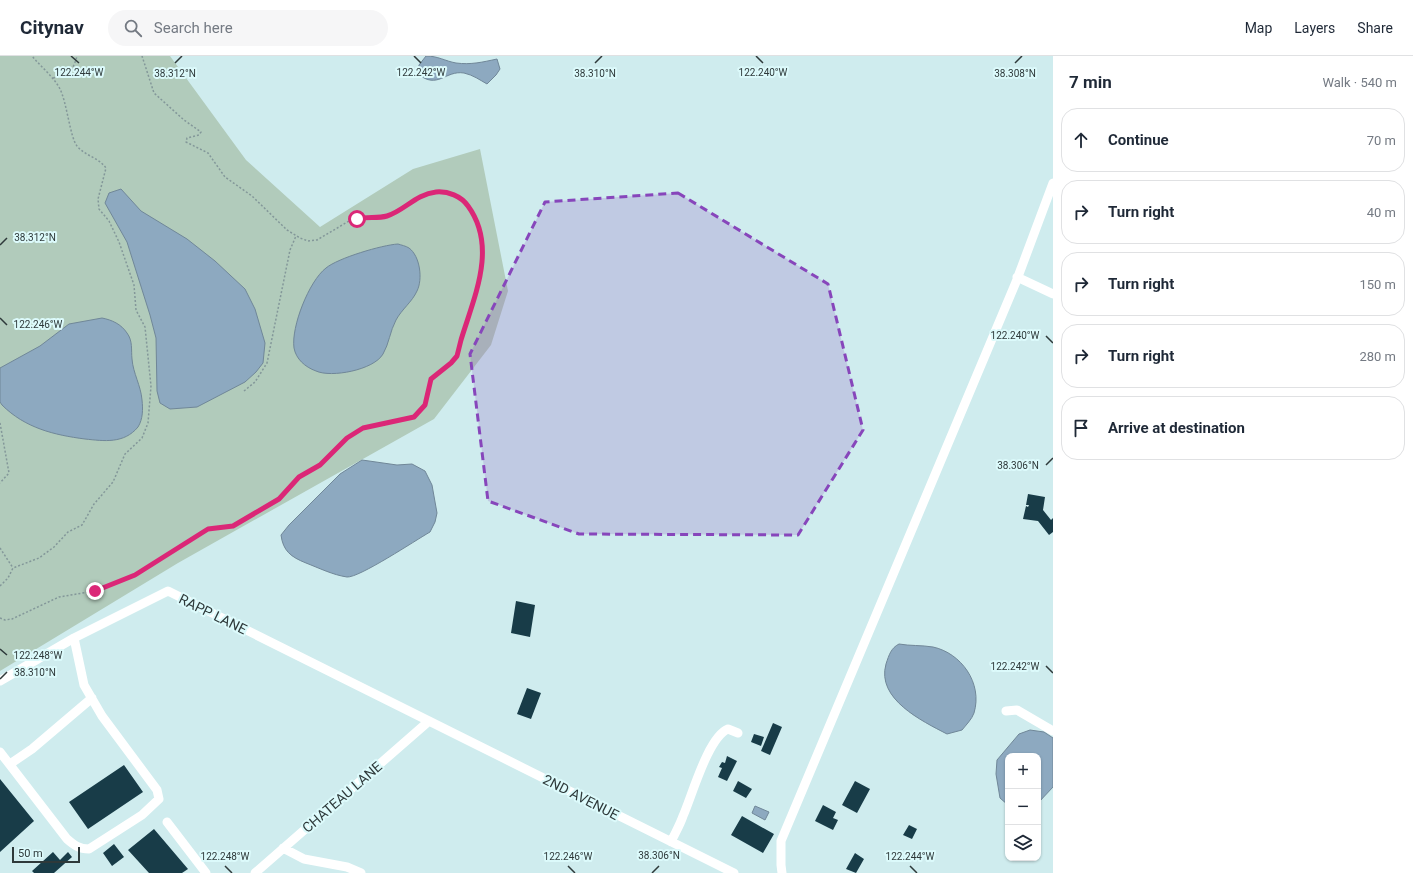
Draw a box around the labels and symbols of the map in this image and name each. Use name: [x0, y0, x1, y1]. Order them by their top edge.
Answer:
text: 122.244°W: [55, 67, 104, 78]
text: 122.242°W: [397, 67, 446, 78]
text: 122.240°W: [739, 67, 788, 78]
text: 38.312°N: [154, 68, 196, 79]
text: 38.310°N: [574, 68, 616, 79]
text: 38.308°N: [994, 68, 1036, 79]
route start: [348, 210, 366, 228]
text: 38.312°N: [14, 232, 56, 243]
text: 122.246°W: [14, 319, 63, 330]
text: 122.240°W: [991, 330, 1040, 341]
text: 38.306°N: [997, 460, 1039, 471]
route end: [86, 582, 104, 600]
street label: RAPP LANE: [176, 591, 250, 637]
text: 122.248°W: [14, 650, 63, 661]
text: 122.242°W: [991, 661, 1040, 672]
text: 38.310°N: [14, 667, 56, 678]
street label: CHATEAU LANE: [299, 758, 385, 836]
street label: 2ND AVENUE: [540, 771, 622, 823]
scale bar: [12, 845, 80, 864]
text: 38.306°N: [638, 850, 680, 861]
text: 122.248°W: [201, 851, 250, 862]
text: 122.246°W: [544, 851, 593, 862]
text: 122.244°W: [886, 851, 935, 862]

